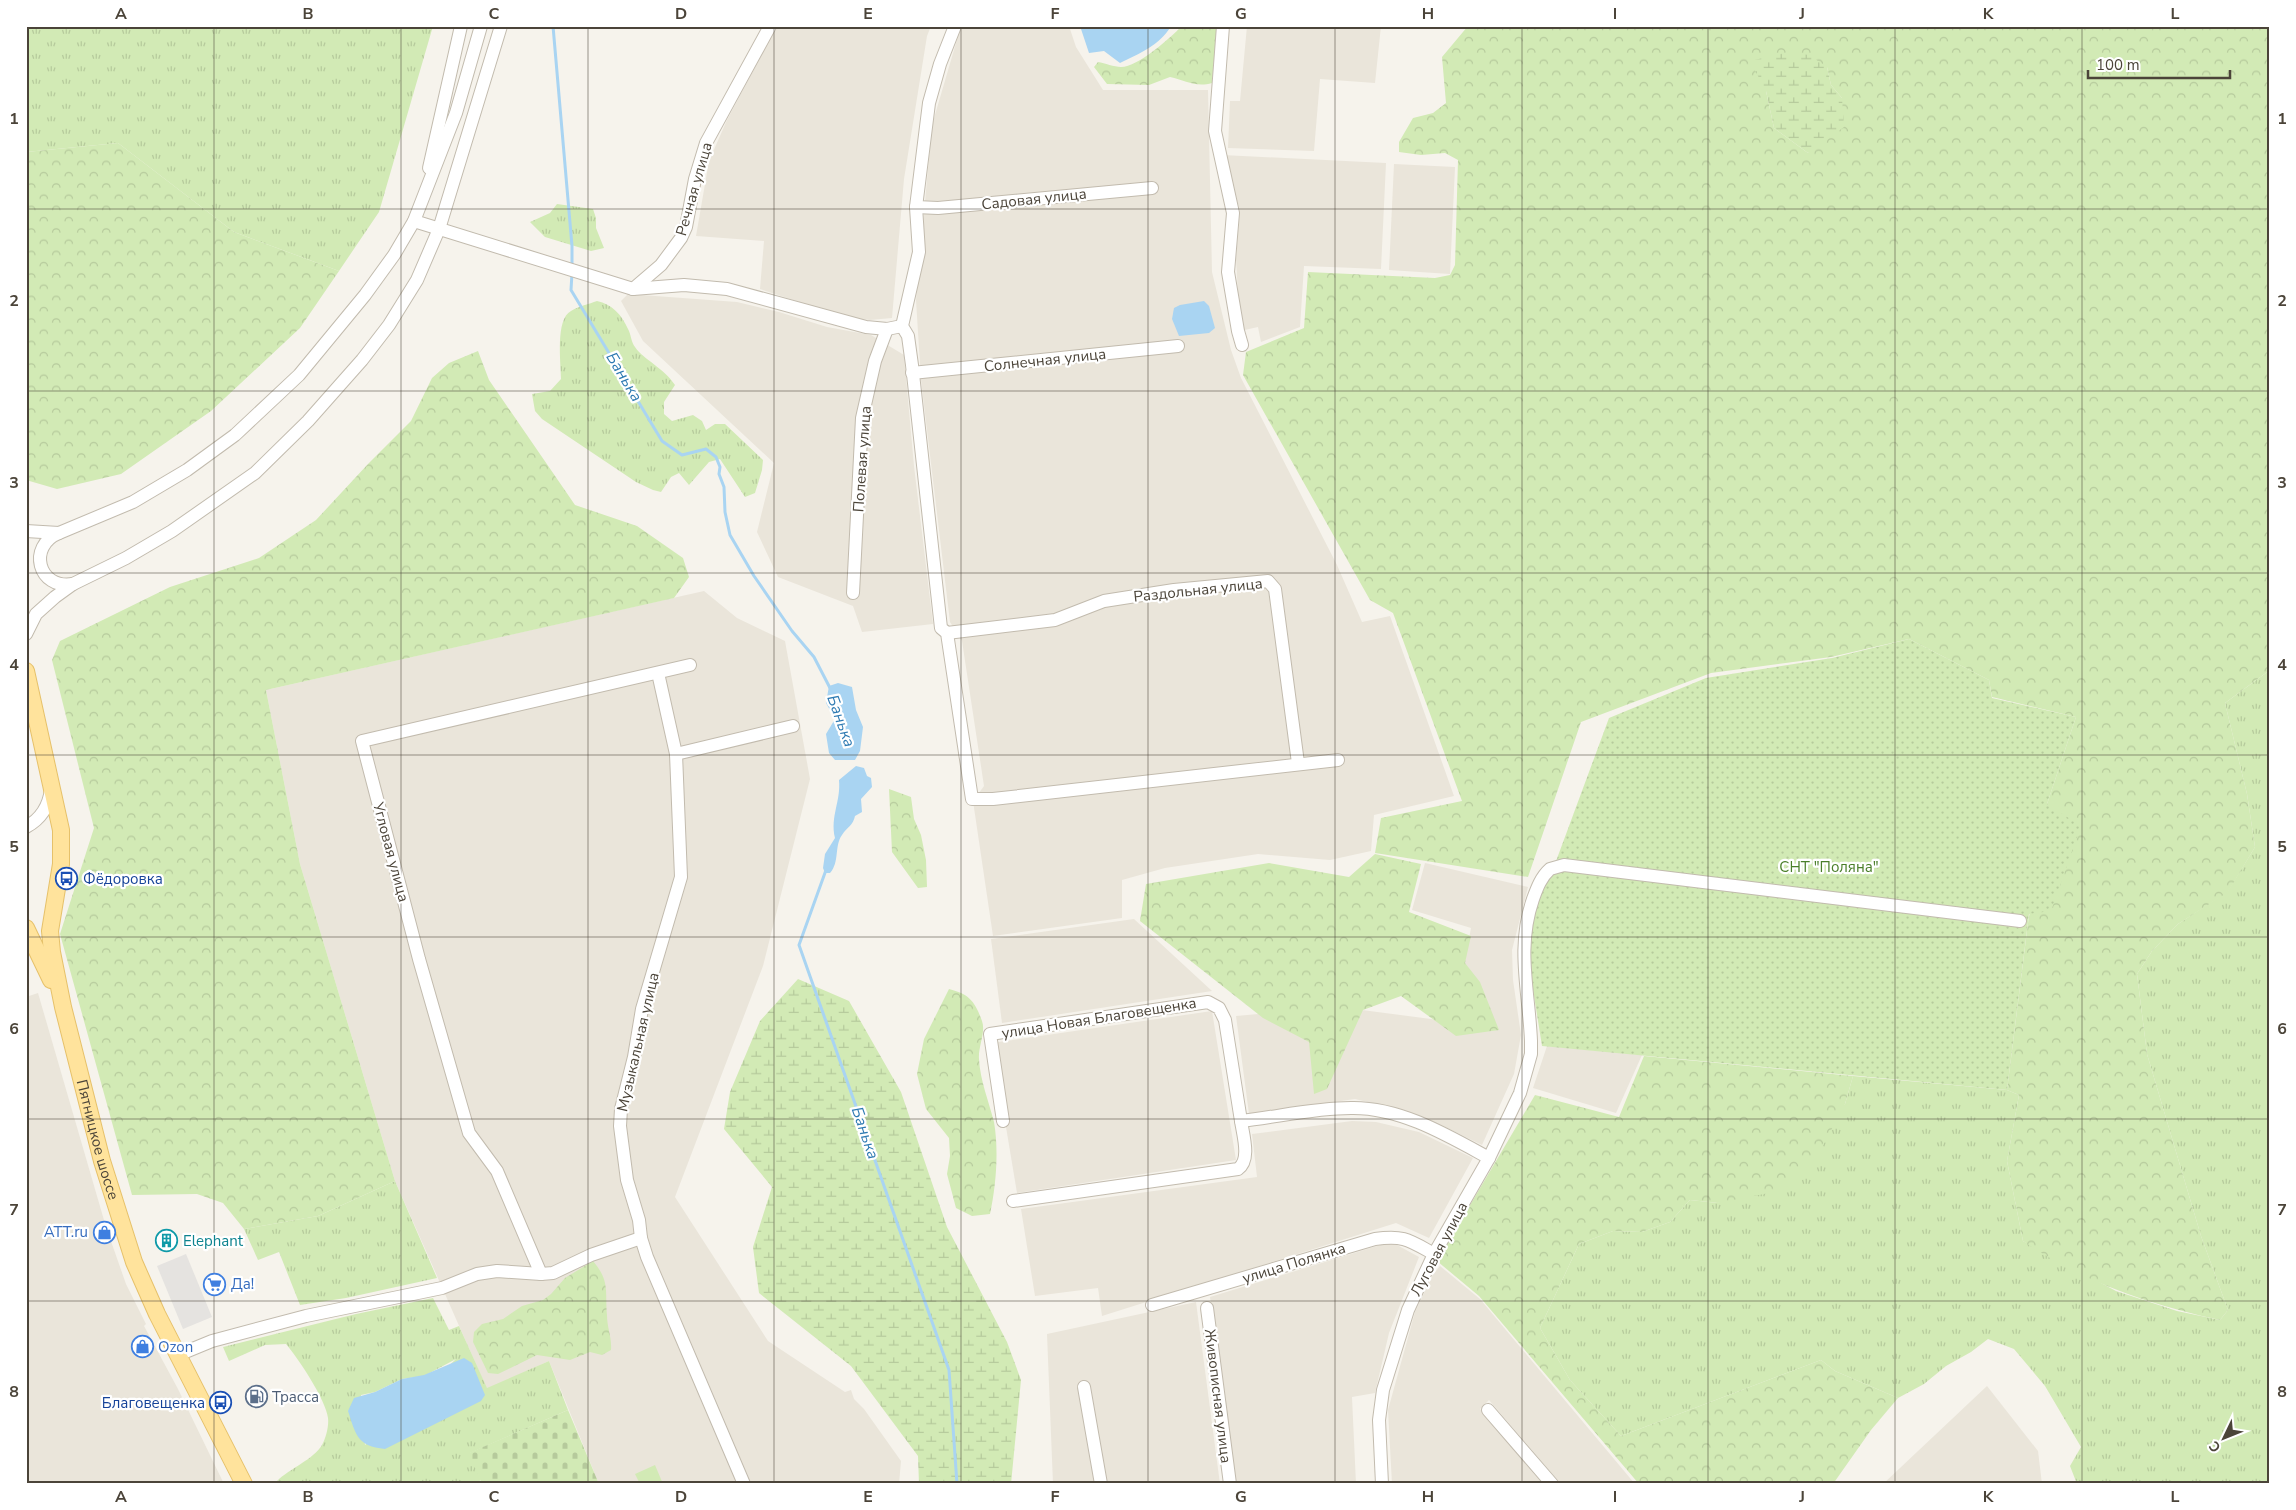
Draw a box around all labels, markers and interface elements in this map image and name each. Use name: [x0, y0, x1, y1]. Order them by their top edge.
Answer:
text: A: [115, 3, 127, 25]
text: B: [302, 3, 314, 25]
text: C: [489, 3, 500, 25]
text: D: [675, 3, 687, 25]
text: E: [863, 3, 873, 25]
text: F: [1051, 3, 1060, 25]
text: G: [1235, 3, 1247, 25]
text: H: [1422, 3, 1434, 25]
text: I: [1613, 3, 1617, 25]
text: J: [1798, 3, 1805, 25]
text: K: [1983, 3, 1995, 25]
text: L: [2171, 3, 2180, 25]
scale bar: [2088, 48, 2231, 80]
text: 100 m: [2096, 55, 2140, 75]
text: 1: [9, 108, 19, 130]
text: 1: [2277, 108, 2287, 130]
street label: Речная улица: [671, 140, 717, 238]
street label: Садовая улица: [981, 184, 1087, 214]
text: 2: [9, 290, 19, 312]
text: 2: [2277, 290, 2287, 312]
street label: Солнечная улица: [983, 344, 1107, 376]
water label: Банька: [601, 348, 647, 406]
street label: Полевая улица: [848, 405, 876, 513]
text: 3: [9, 472, 19, 494]
text: 3: [2277, 472, 2287, 494]
street label: Раздольная улица: [1133, 573, 1263, 607]
text: 4: [9, 654, 19, 676]
text: 4: [2277, 654, 2287, 676]
water label: Банька: [821, 692, 861, 750]
street label: Угловая улица: [368, 799, 414, 904]
text: 5: [9, 836, 19, 858]
text: 5: [2277, 836, 2287, 858]
park label: СНТ "Поляна": [1779, 857, 1879, 877]
bus stop icon: Фёдоровка: [55, 867, 79, 891]
place label: Фёдоровка: [83, 869, 163, 889]
street label: Музыкальная улица: [612, 970, 664, 1114]
street label: улица Новая Благовещенка: [1000, 993, 1198, 1043]
text: 6: [9, 1018, 19, 1040]
text: 6: [2277, 1018, 2287, 1040]
street label: Пятницкое шоссе: [72, 1077, 124, 1202]
water label: Банька: [846, 1104, 884, 1162]
street label: Луговая улица: [1406, 1198, 1472, 1300]
text: 7: [9, 1199, 19, 1221]
text: 7: [2277, 1199, 2287, 1221]
shop icon: ATT.ru: [92, 1220, 116, 1244]
place label: ATT.ru: [44, 1222, 88, 1242]
building icon: Elephant: [155, 1229, 179, 1253]
place label: Elephant: [183, 1231, 244, 1251]
street label: улица Полянка: [1240, 1238, 1348, 1288]
supermarket icon: Да!: [203, 1272, 227, 1296]
place label: Да!: [231, 1274, 254, 1294]
street label: Живописная улица: [1200, 1328, 1236, 1464]
shop icon: Ozon: [130, 1335, 154, 1359]
place label: Ozon: [158, 1337, 193, 1357]
text: 8: [9, 1381, 19, 1403]
text: 8: [2277, 1381, 2287, 1403]
fuel station icon: Трасса: [244, 1385, 268, 1409]
place label: Трасса: [272, 1387, 319, 1407]
bus stop icon: Благовещенка: [209, 1391, 233, 1415]
place label: Благовещенка: [102, 1393, 205, 1413]
north arrow: [2198, 1412, 2248, 1462]
text: С: [2204, 1436, 2225, 1456]
text: A: [115, 1486, 127, 1508]
text: B: [302, 1486, 314, 1508]
text: C: [489, 1486, 500, 1508]
text: D: [675, 1486, 687, 1508]
text: E: [863, 1486, 873, 1508]
text: F: [1051, 1486, 1060, 1508]
text: G: [1235, 1486, 1247, 1508]
text: H: [1422, 1486, 1434, 1508]
text: I: [1613, 1486, 1617, 1508]
text: J: [1798, 1486, 1805, 1508]
text: K: [1983, 1486, 1995, 1508]
text: L: [2171, 1486, 2180, 1508]

